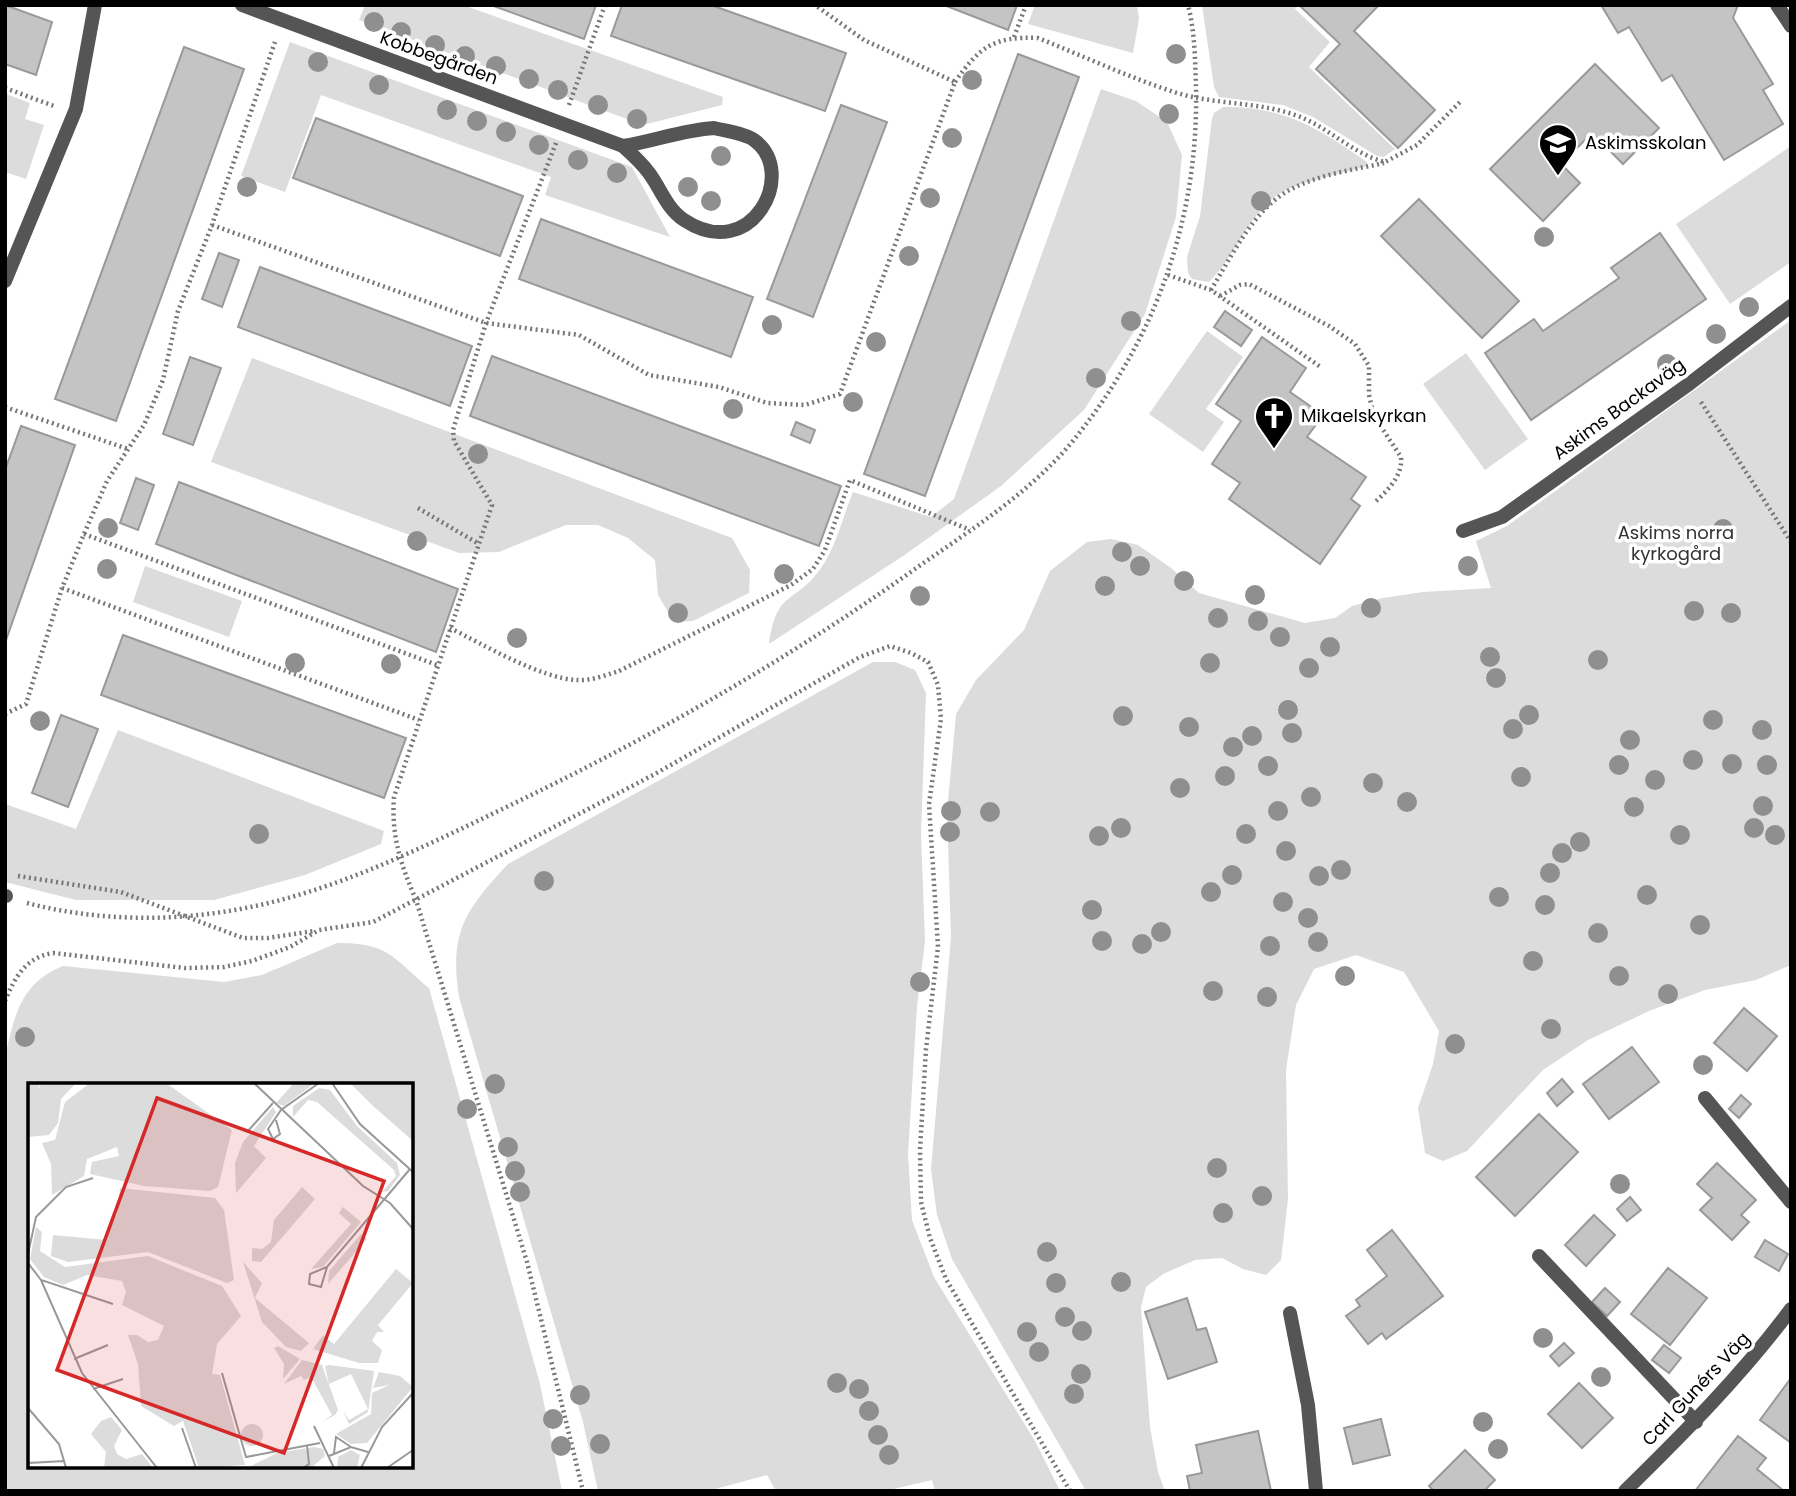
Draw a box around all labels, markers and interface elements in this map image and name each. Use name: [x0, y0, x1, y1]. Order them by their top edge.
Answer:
street label: Kobbegården: [377, 25, 502, 90]
school or university icon: Askimsskolan: [1537, 122, 1579, 177]
place label: Askimsskolan: [1585, 130, 1706, 155]
street label: Askims Backaväg: [1547, 352, 1690, 465]
church icon: Mikaelskyrkan: [1253, 395, 1295, 450]
place label: Mikaelskyrkan: [1301, 403, 1426, 428]
park label: Askims norra kyrkogård: [1618, 520, 1734, 566]
inset map: [28, 1083, 413, 1468]
street label: Carl Gunérs Väg: [1636, 1326, 1755, 1451]

